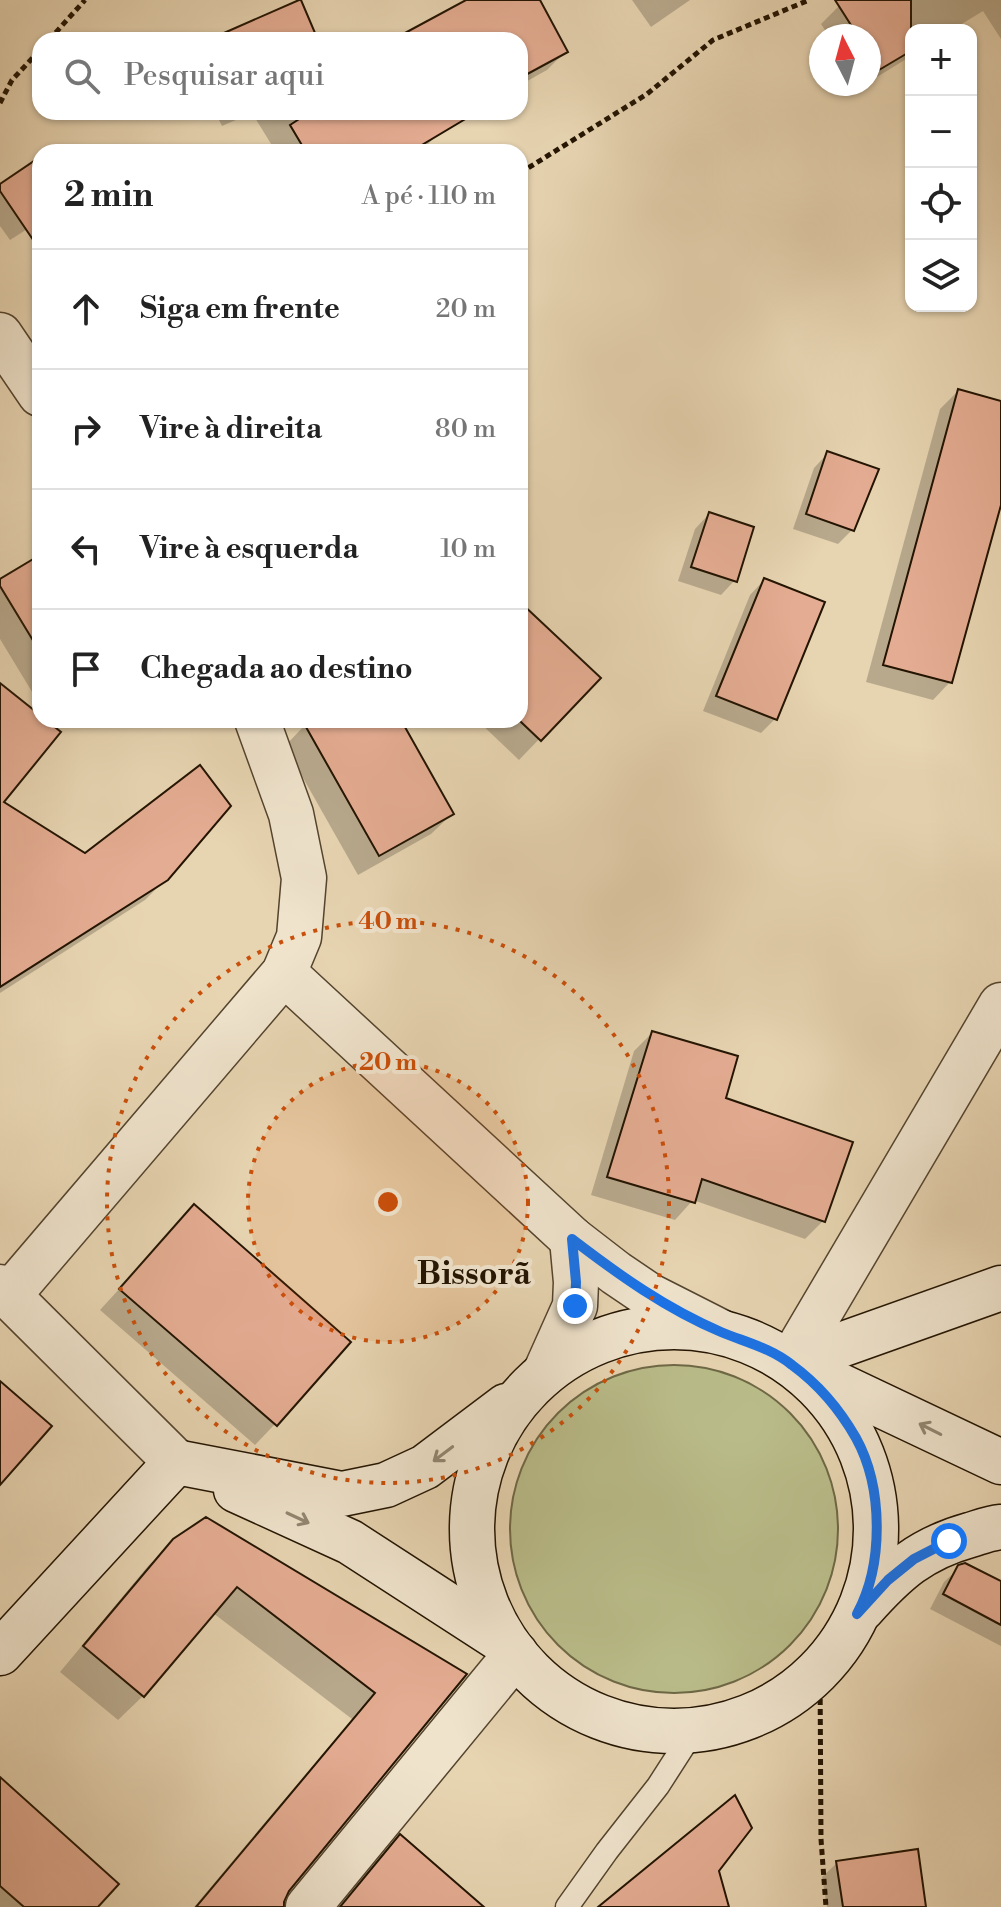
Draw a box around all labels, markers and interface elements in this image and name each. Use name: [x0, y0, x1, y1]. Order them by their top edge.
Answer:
north arrow: [809, 24, 881, 96]
map controls: [905, 24, 977, 312]
button: +: [905, 24, 977, 96]
search box: [32, 32, 528, 120]
icon: search: [60, 54, 104, 98]
text: Pesquisar aqui: [124, 57, 325, 95]
button: −: [905, 96, 977, 168]
button: locate: [905, 168, 977, 240]
text: 2 min: [64, 175, 153, 217]
text: A pé · 110 m: [362, 180, 496, 212]
button: layers: [905, 240, 977, 312]
icon: ahead: [64, 287, 108, 331]
text: Siga em frente: [140, 290, 340, 328]
text: 20 m: [436, 293, 496, 325]
icon: right: [64, 407, 108, 451]
text: Vire à direita: [140, 410, 322, 448]
text: 80 m: [435, 413, 496, 445]
icon: left: [64, 527, 108, 571]
text: Vire à esquerda: [140, 530, 359, 568]
text: 10 m: [440, 533, 496, 565]
icon: arrive: [64, 647, 108, 691]
text: Chegada ao destino: [140, 650, 413, 688]
text: 40 m: [358, 907, 418, 937]
text: 20 m: [359, 1048, 417, 1078]
centre of rings: [374, 1188, 402, 1216]
district label: Bissorã: [417, 1254, 532, 1294]
route end: [557, 1288, 593, 1324]
one-way arrow: [919, 1421, 943, 1437]
one-way arrow: [432, 1446, 454, 1463]
one-way arrow: [286, 1511, 310, 1526]
route start: [931, 1523, 967, 1559]

